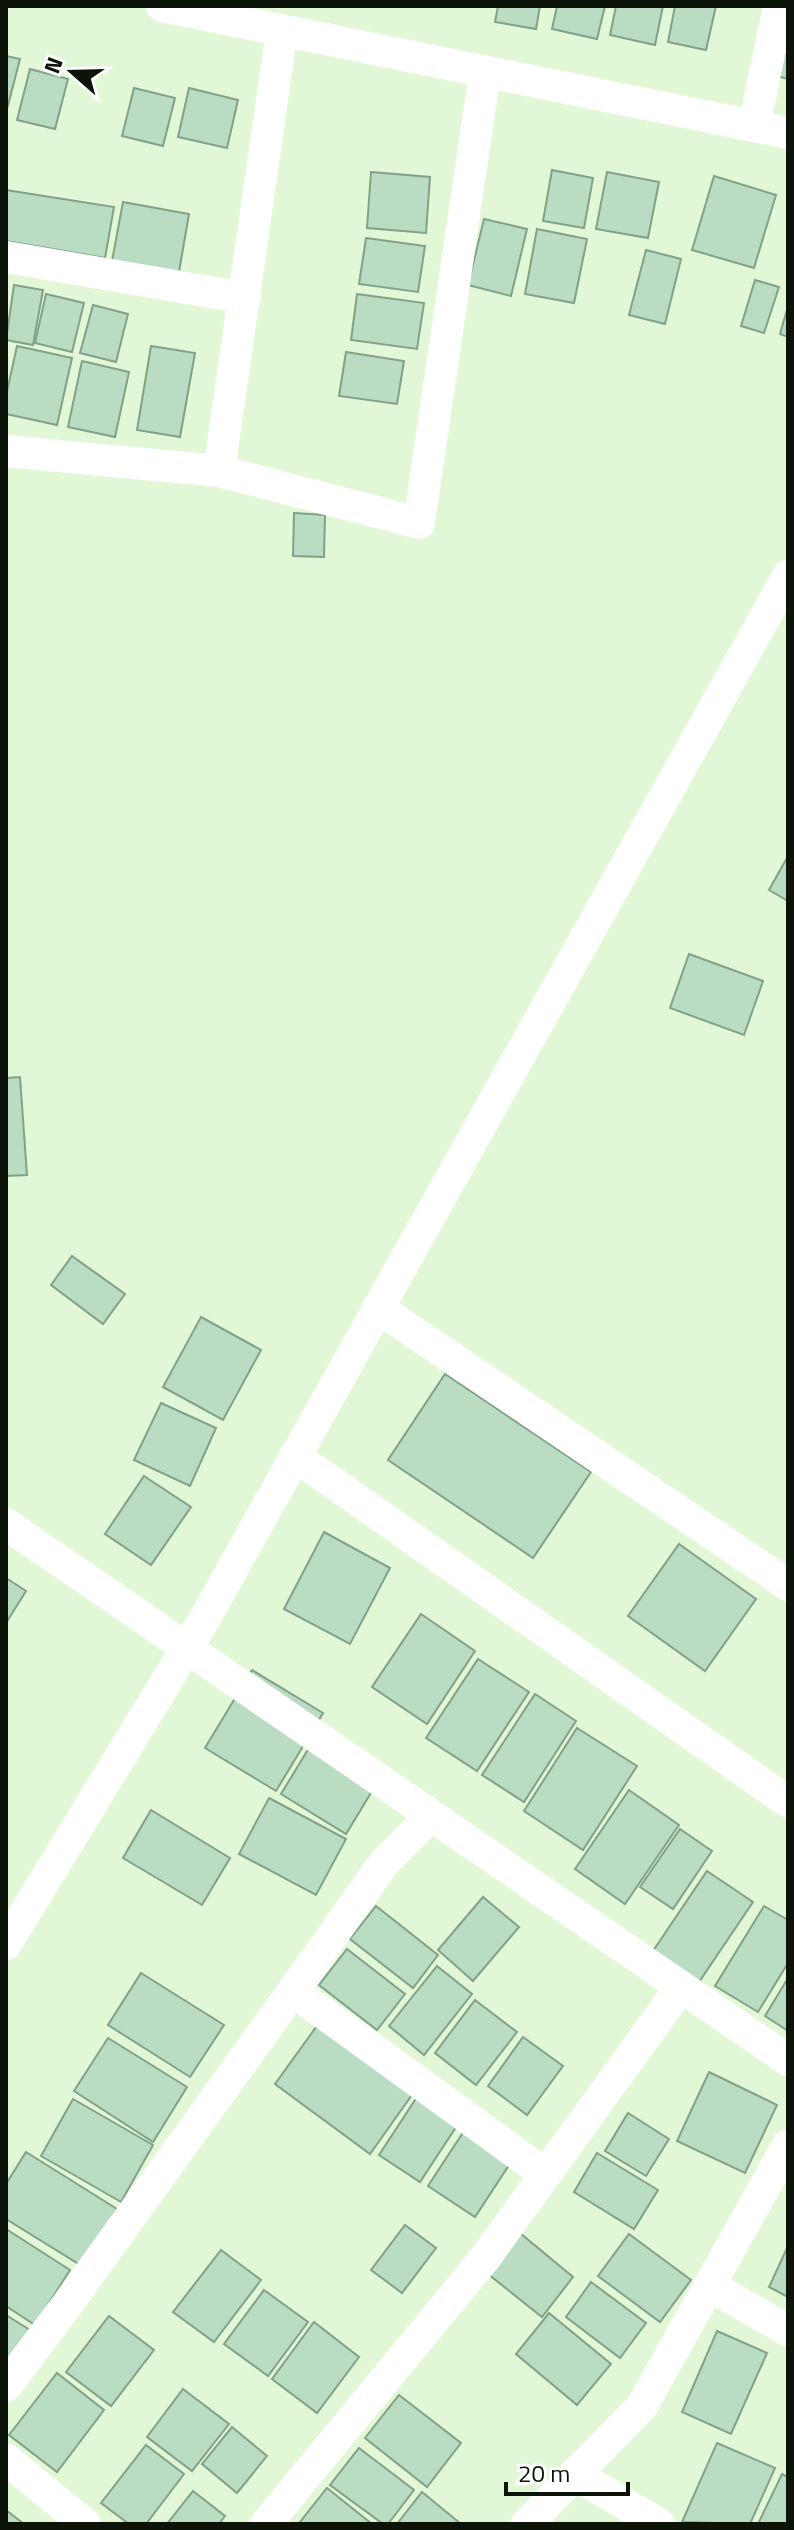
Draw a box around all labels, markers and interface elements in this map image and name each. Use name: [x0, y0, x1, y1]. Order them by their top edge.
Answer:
north arrow: [32, 32, 112, 112]
text: N: [35, 52, 72, 78]
scale bar: [506, 2446, 628, 2496]
text: 20 m: [518, 2455, 570, 2491]

